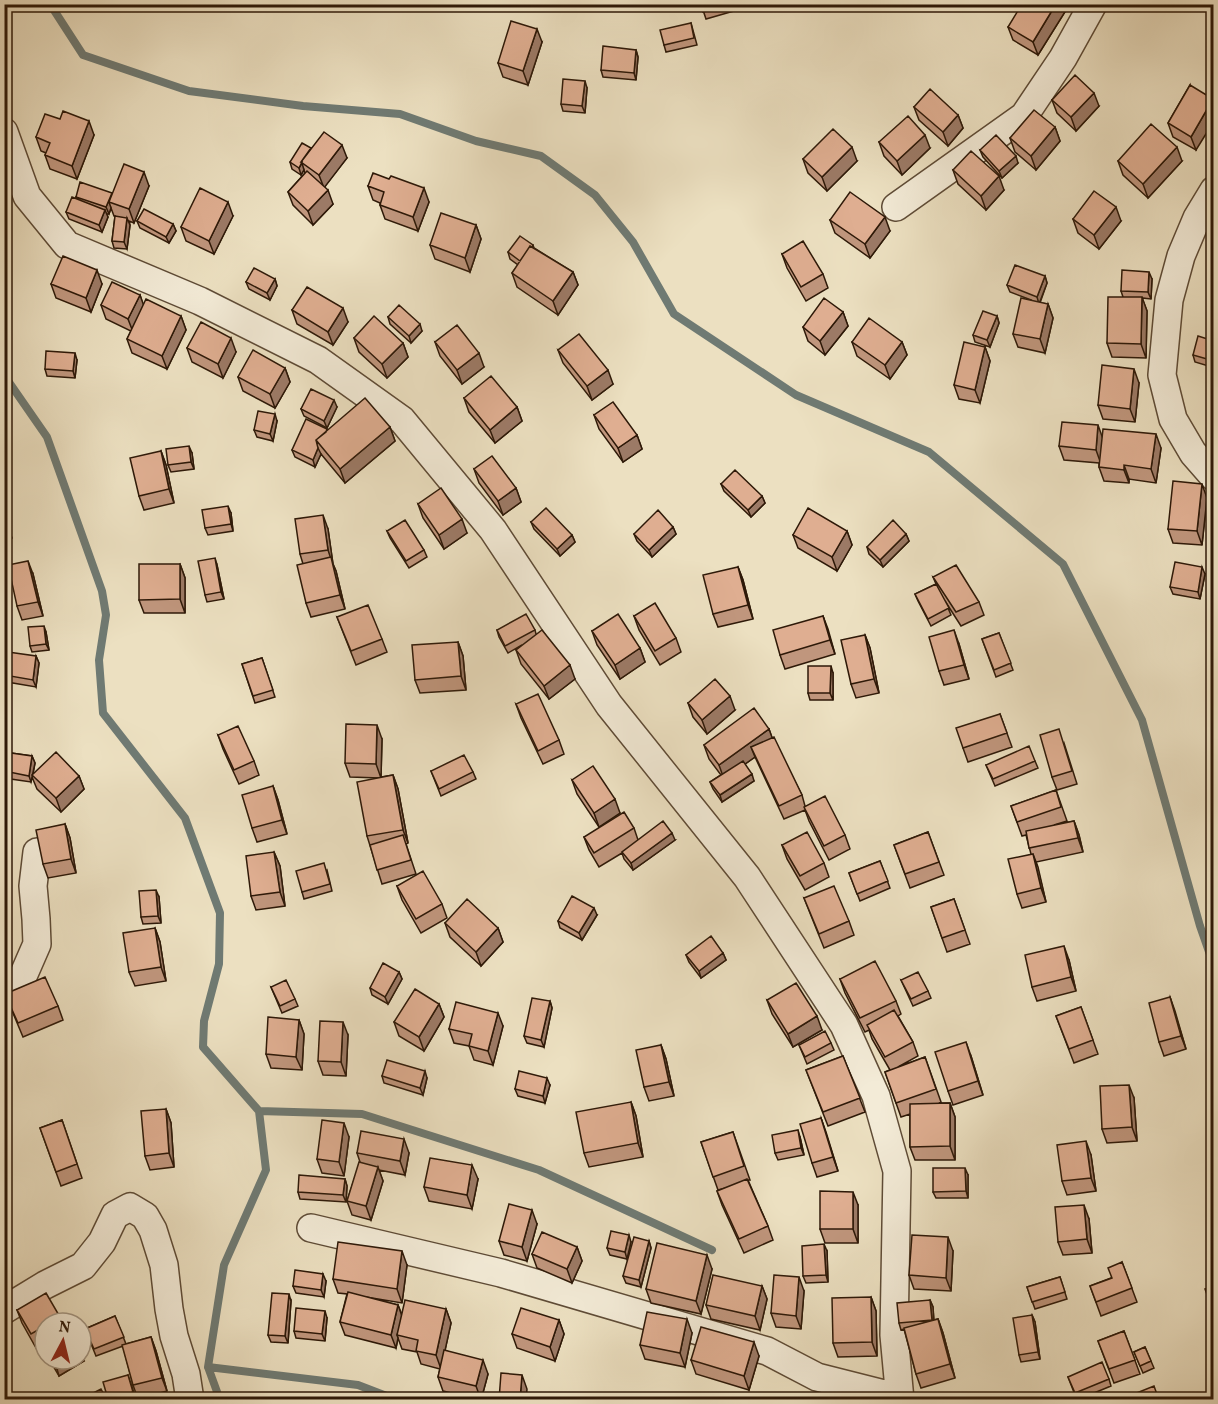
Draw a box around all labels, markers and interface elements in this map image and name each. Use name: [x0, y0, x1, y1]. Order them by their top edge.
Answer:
north arrow: [33, 1311, 93, 1371]
text: N: [57, 1316, 72, 1340]

